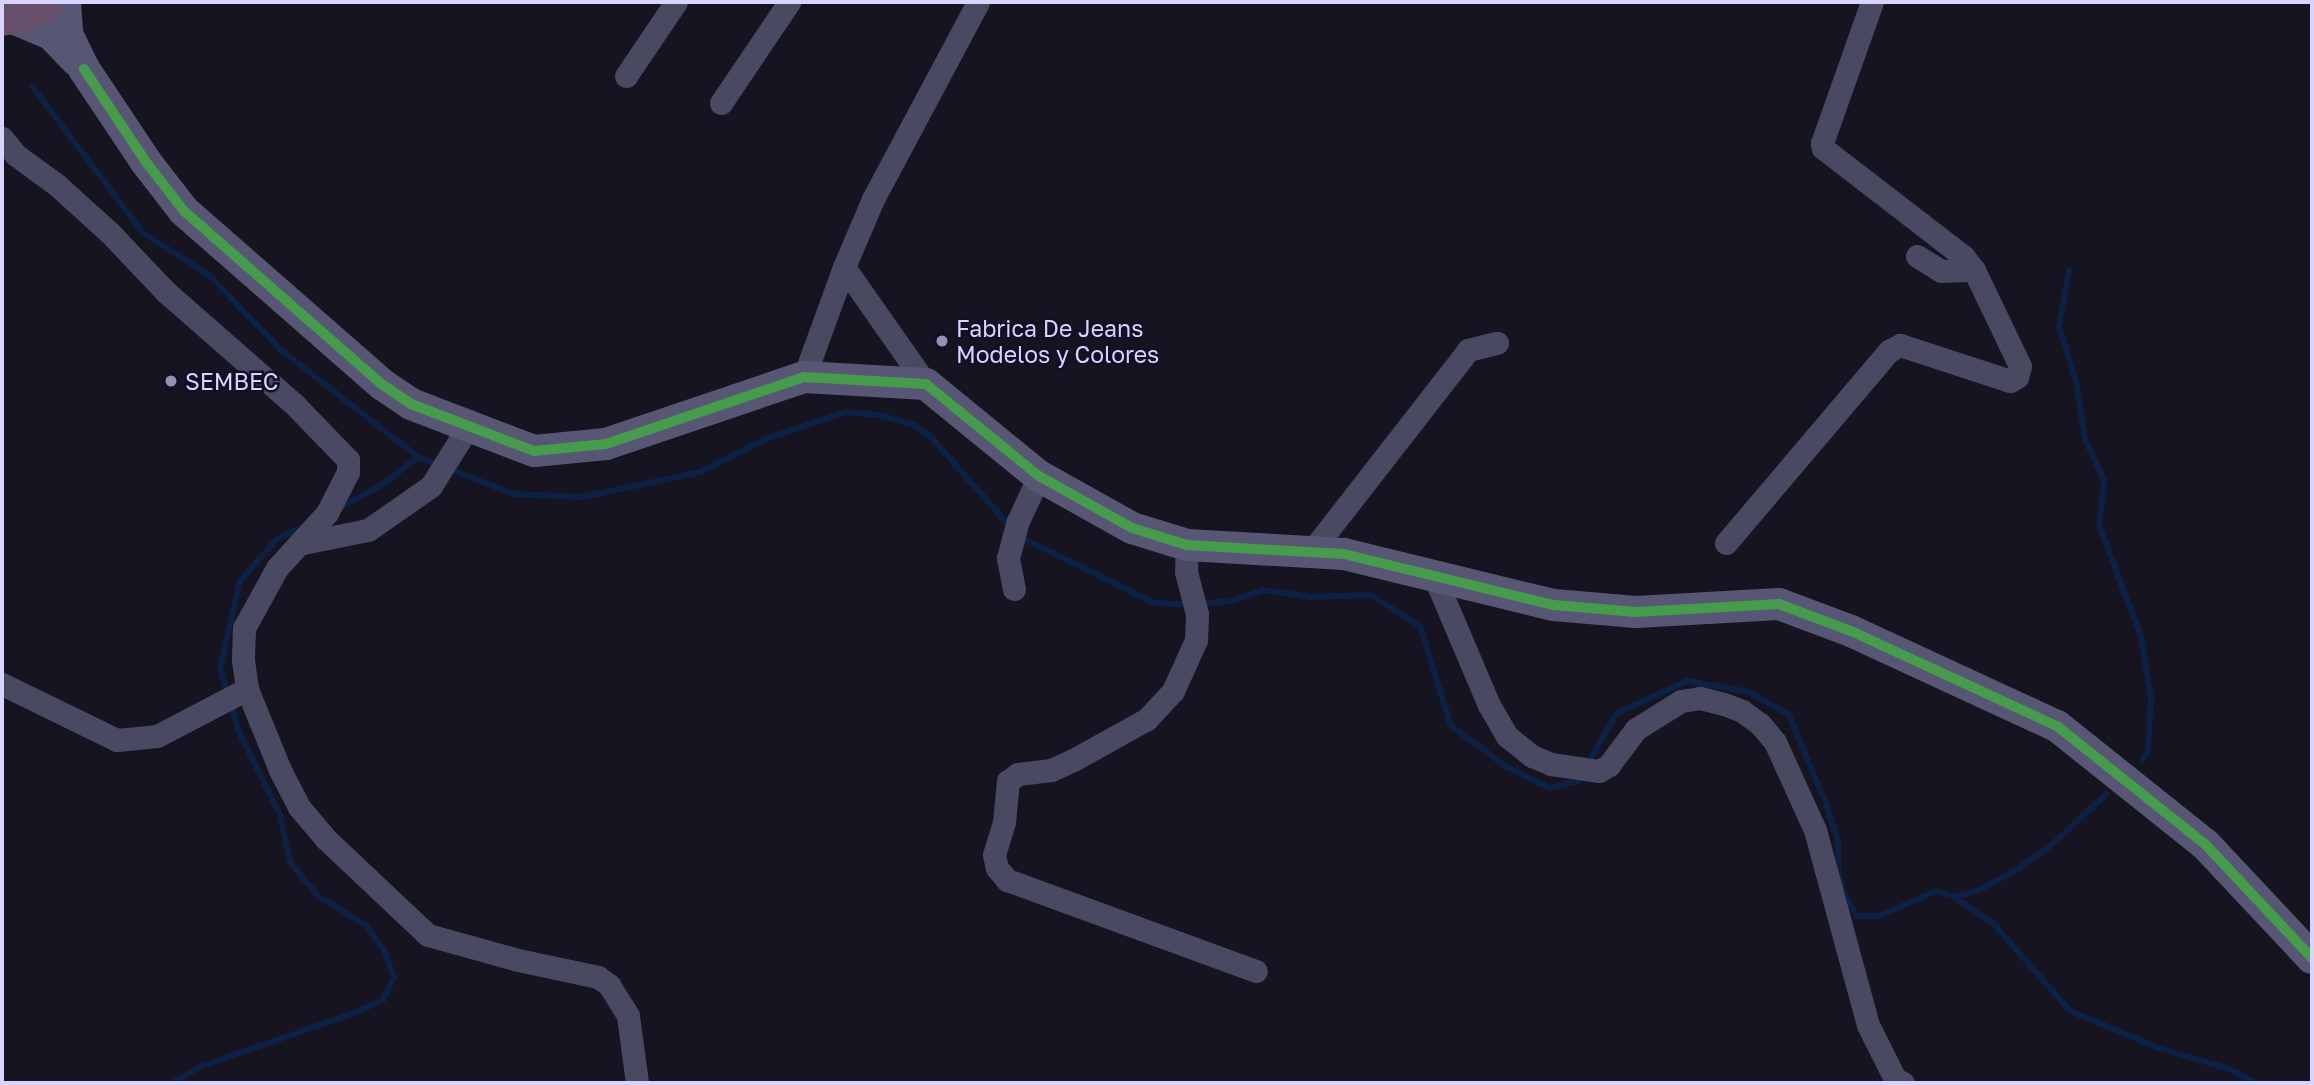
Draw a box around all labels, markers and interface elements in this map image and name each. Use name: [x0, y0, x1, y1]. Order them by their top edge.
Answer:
place label: Fabrica De Jeans Modelos y Colores: [956, 314, 1159, 368]
marker: Fabrica De Jeans Modelos y Colores: [934, 333, 950, 349]
place label: SEMBEC: [185, 367, 278, 395]
marker: SEMBEC: [163, 373, 179, 389]

